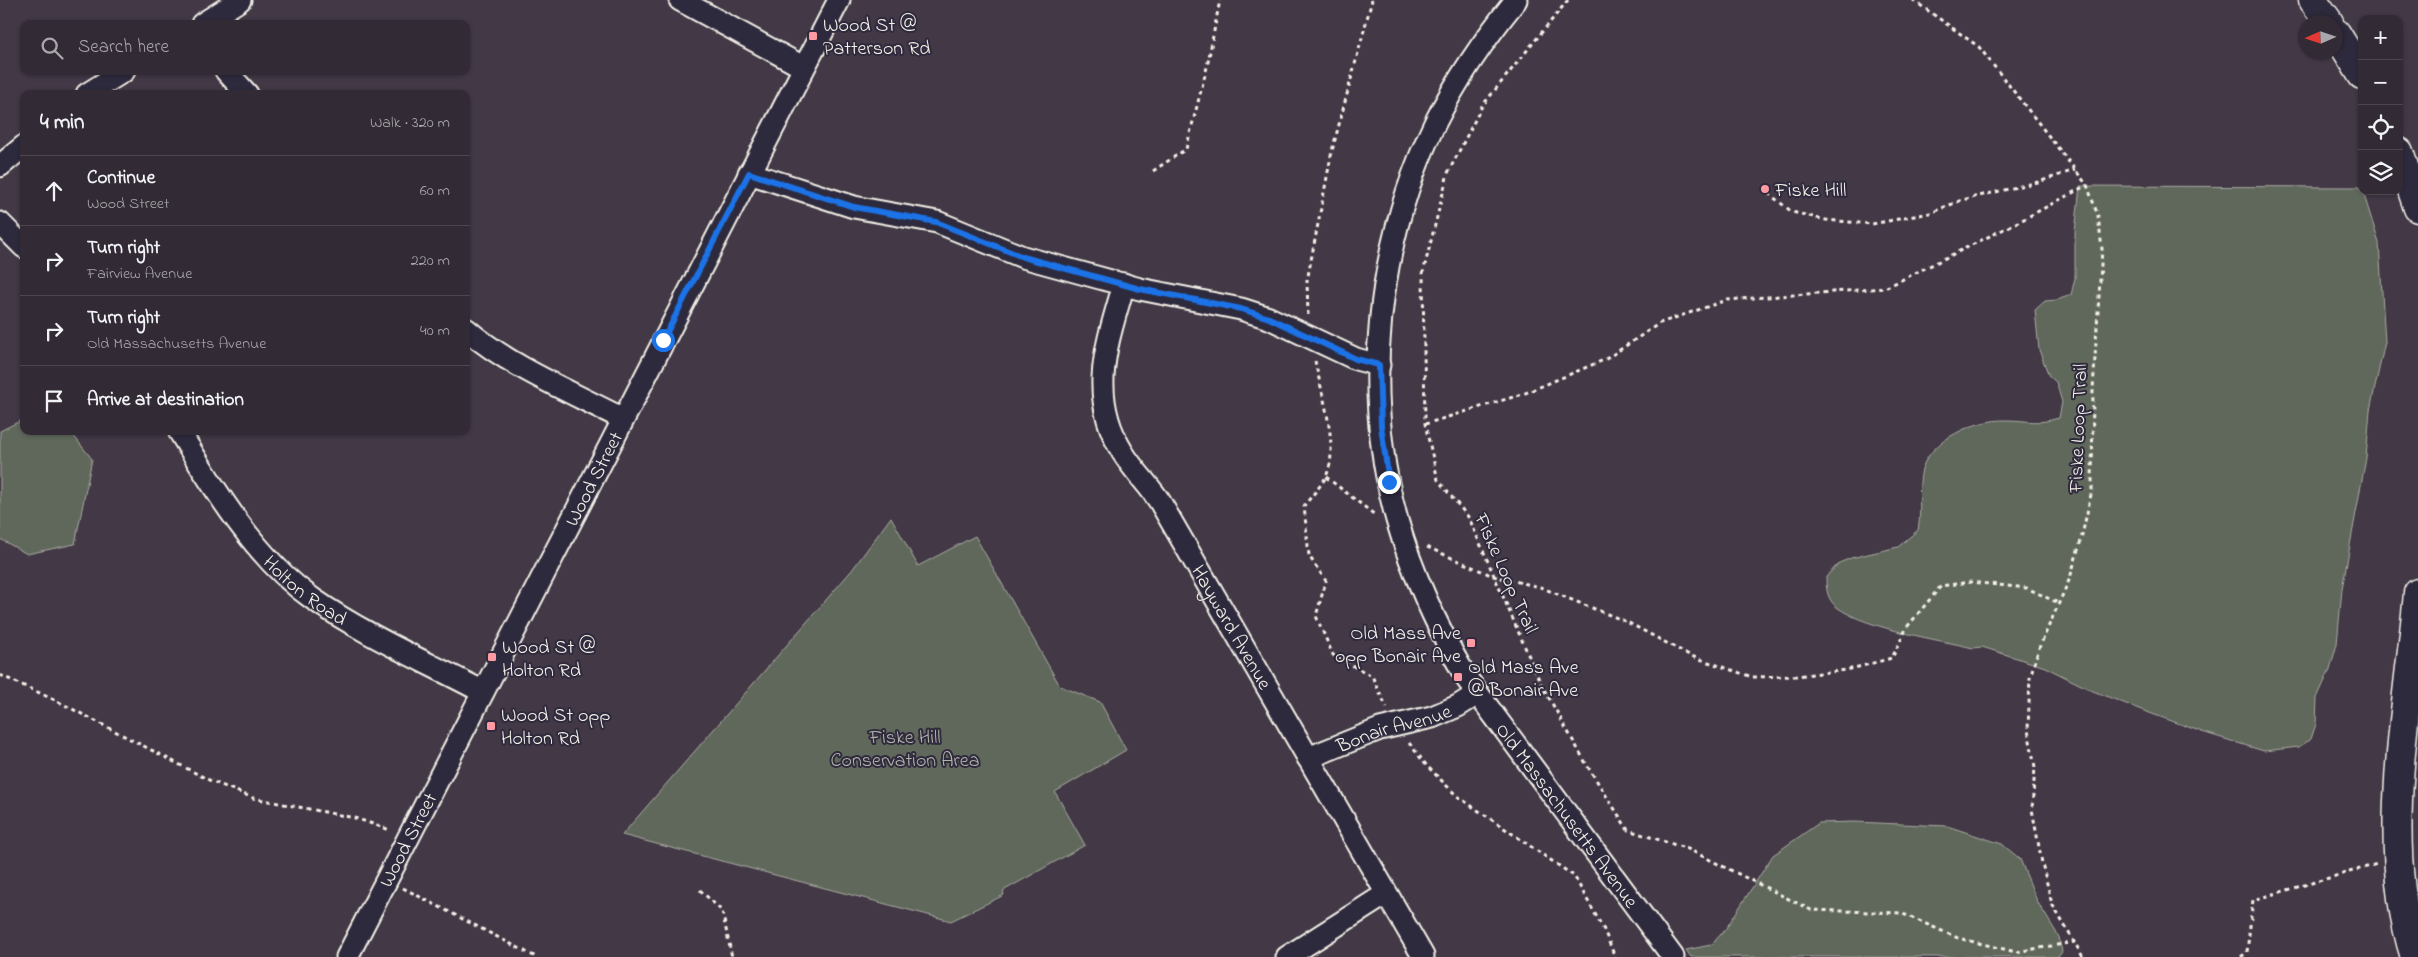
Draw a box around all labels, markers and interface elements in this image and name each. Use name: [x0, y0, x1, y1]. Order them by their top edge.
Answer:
place label: Wood St @ Patterson Rd: [823, 12, 931, 64]
north arrow: [2298, 15, 2343, 60]
map controls: [2358, 15, 2403, 195]
button: +: [2358, 15, 2403, 60]
search box: [20, 20, 470, 75]
marker: Wood St @ Patterson Rd: [807, 30, 819, 42]
icon: search: [38, 34, 66, 62]
text: Search here: [78, 34, 169, 61]
button: −: [2358, 60, 2403, 105]
button: locate: [2358, 105, 2403, 150]
text: 4 min: [40, 108, 84, 138]
text: Walk · 320 m: [370, 111, 450, 135]
button: layers: [2358, 150, 2403, 195]
text: Continue: [87, 165, 155, 192]
icon: ahead: [40, 177, 68, 205]
place label: Fiske Hill: [1774, 177, 1846, 206]
text: 60 m: [420, 179, 450, 203]
marker: Fiske Hill: [1759, 183, 1771, 195]
text: Wood Street: [87, 192, 169, 216]
text: Turn right: [87, 235, 160, 262]
icon: right: [40, 247, 68, 275]
text: 220 m: [411, 249, 450, 273]
text: Fairview Avenue: [87, 262, 192, 286]
text: Turn right: [87, 305, 160, 332]
icon: right: [40, 317, 68, 345]
text: 40 m: [420, 319, 450, 343]
route start: [652, 329, 675, 352]
text: Old Massachusetts Avenue: [87, 332, 266, 356]
street label: Fiske Loop Trail: [2063, 363, 2096, 494]
icon: arrive: [40, 387, 68, 415]
text: Arrive at destination: [87, 387, 244, 414]
street label: Wood Street: [559, 427, 632, 532]
route end: [1378, 471, 1401, 494]
street label: Fiske Loop Trail: [1465, 508, 1544, 639]
street label: Holton Road: [255, 550, 352, 635]
street label: Hayward Avenue: [1183, 560, 1278, 696]
place label: Old Mass Ave opp Bonair Ave: [1335, 620, 1461, 672]
place label: Wood St @ Holton Rd: [502, 634, 595, 686]
marker: Old Mass Ave opp Bonair Ave: [1465, 637, 1477, 649]
marker: Wood St @ Holton Rd: [486, 651, 498, 663]
place label: Old Mass Ave @ Bonair Ave: [1468, 654, 1579, 706]
marker: Old Mass Ave @ Bonair Ave: [1452, 671, 1464, 683]
street label: Bonair Avenue: [1332, 698, 1457, 762]
place label: Wood St opp Holton Rd: [501, 702, 610, 754]
street label: Old Massachusetts Avenue: [1487, 718, 1644, 915]
marker: Wood St opp Holton Rd: [485, 720, 497, 732]
park label: Fiske Hill Conservation Area: [831, 724, 979, 776]
street label: Wood Street: [373, 788, 446, 893]

